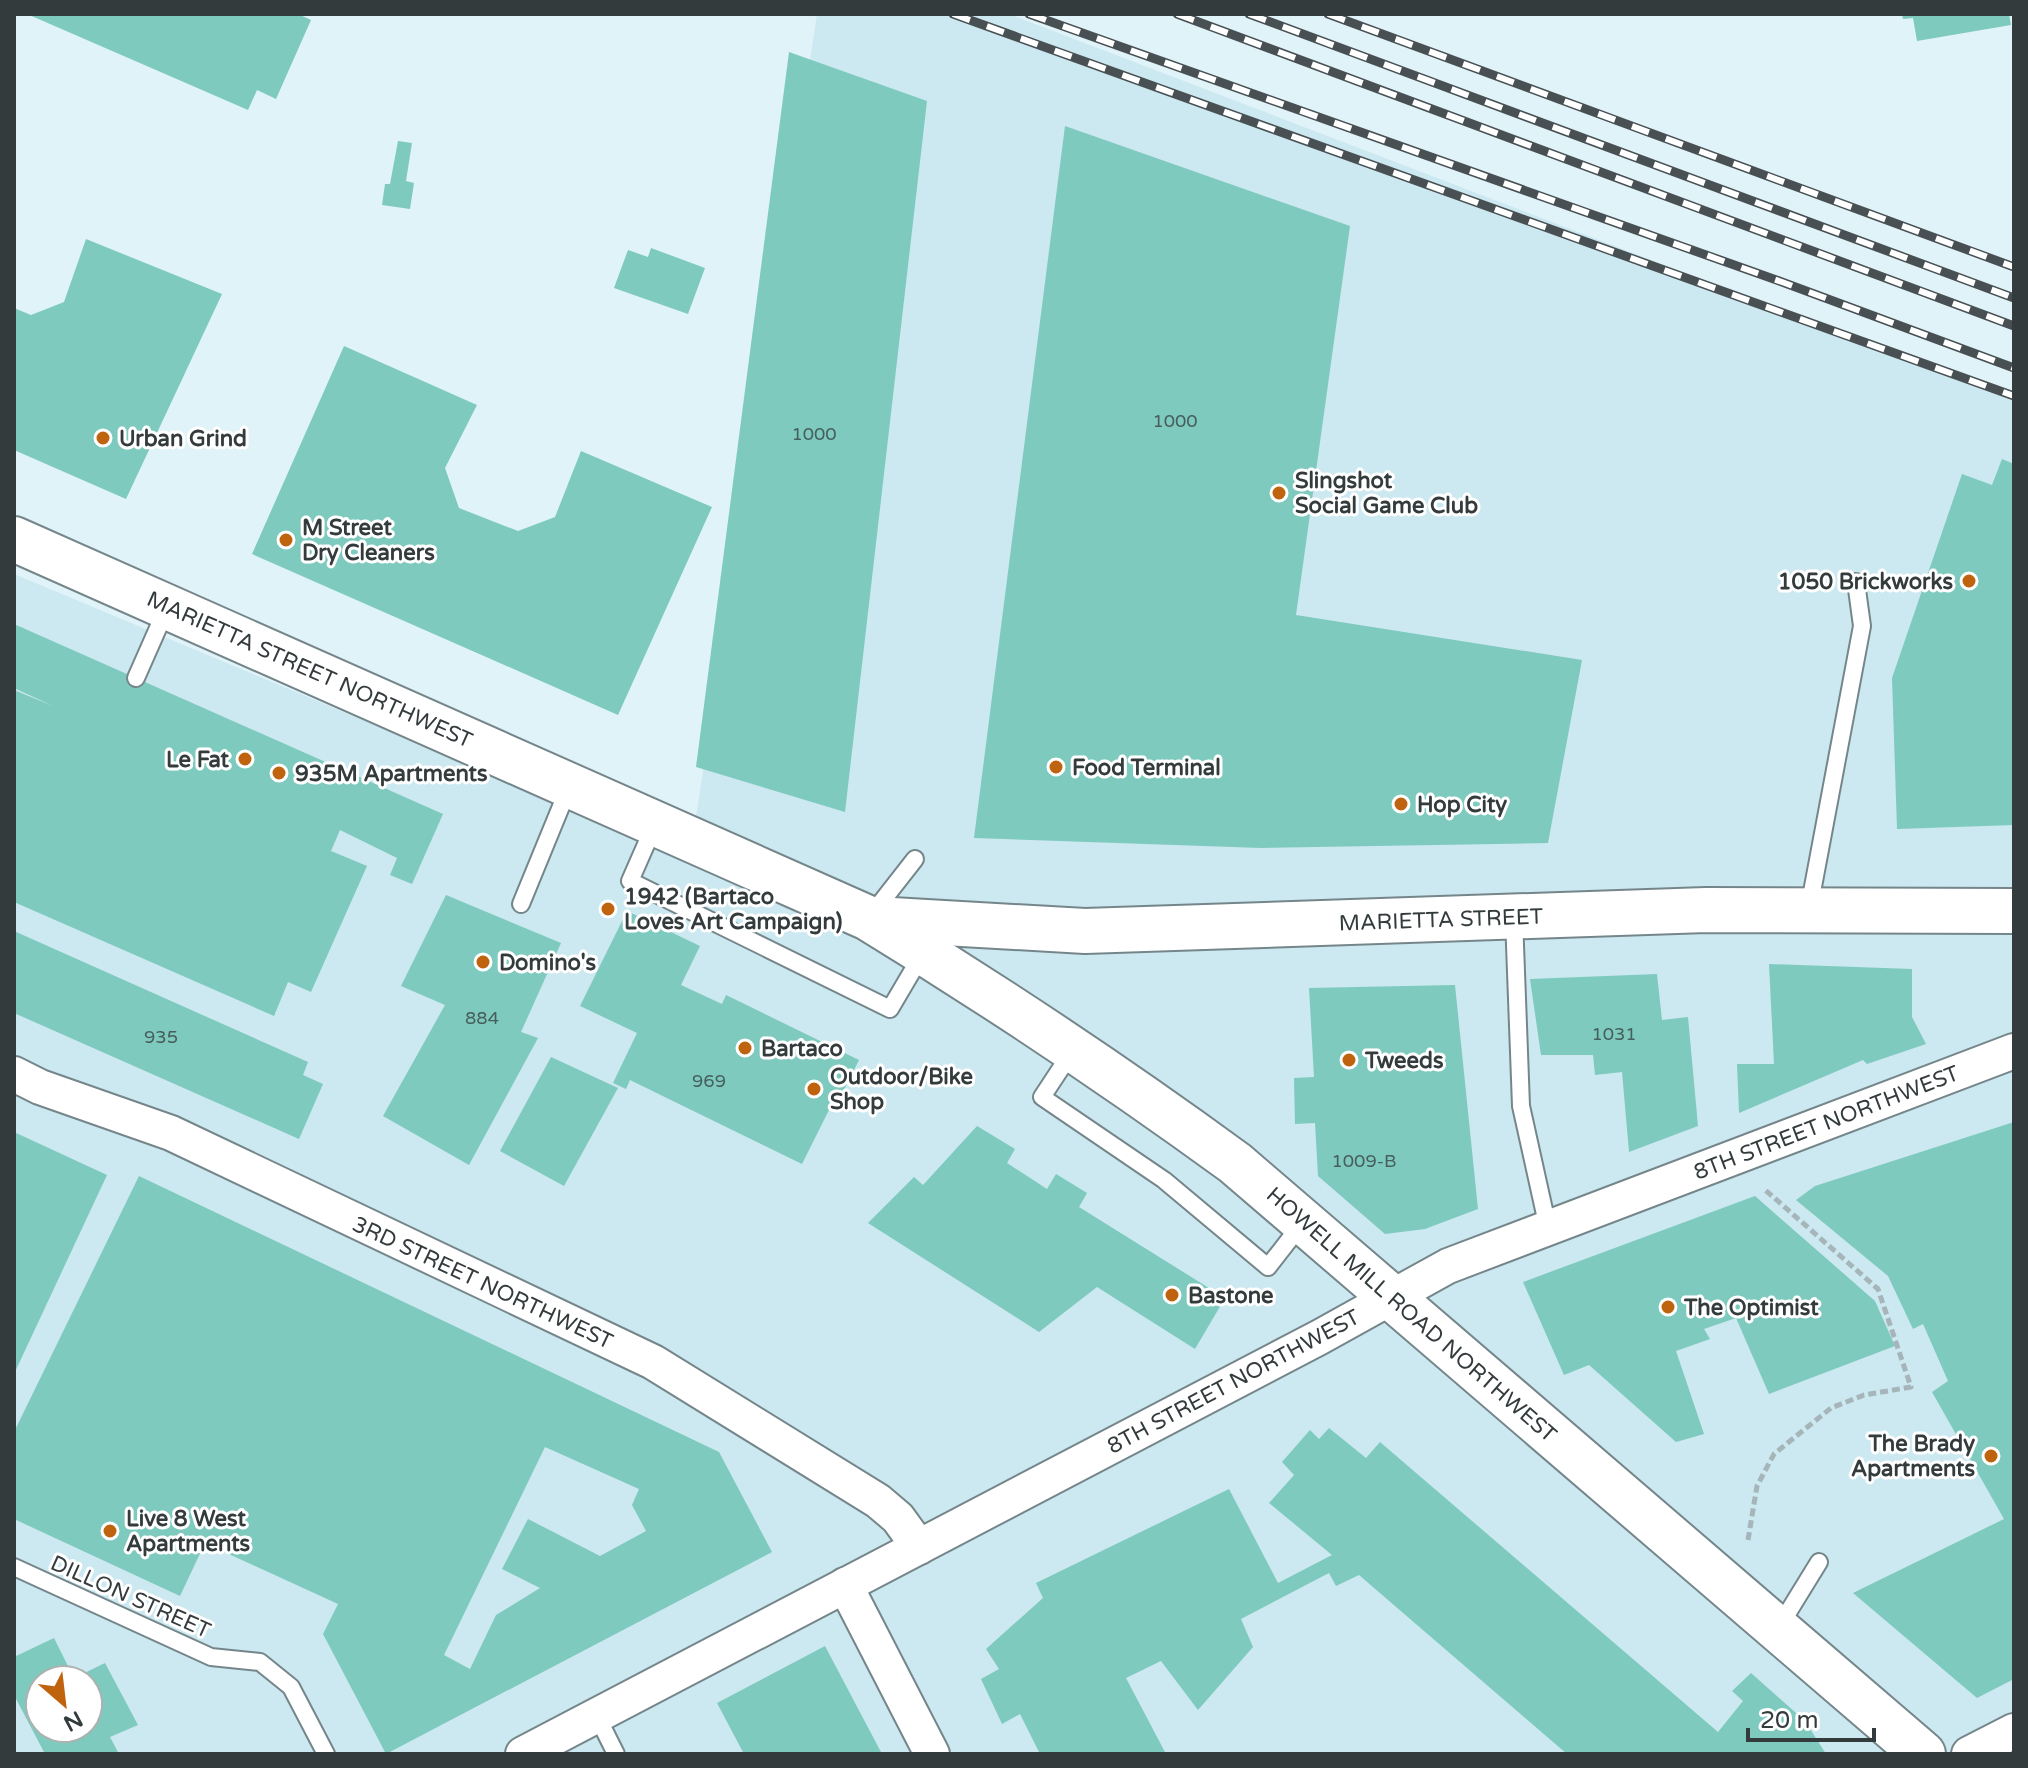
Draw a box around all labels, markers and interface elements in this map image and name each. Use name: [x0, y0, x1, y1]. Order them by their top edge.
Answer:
house number: 1000: [1152, 410, 1198, 432]
house number: 1000: [791, 423, 837, 445]
place label: Urban Grind: [119, 426, 247, 452]
marker: Urban Grind: [94, 429, 112, 447]
place label: Slingshot Social Game Club: [1295, 468, 1478, 519]
marker: Slingshot Social Game Club: [1270, 484, 1288, 502]
place label: M Street Dry Cleaners: [302, 515, 435, 566]
marker: M Street Dry Cleaners: [277, 531, 295, 549]
place label: 1050 Brickworks: [1778, 569, 1953, 595]
marker: 1050 Brickworks: [1960, 572, 1978, 590]
street label: MARIETTA STREET NORTHWEST: [143, 586, 477, 754]
place label: Le Fat: [166, 747, 230, 773]
marker: Le Fat: [236, 750, 254, 768]
place label: Food Terminal: [1072, 755, 1221, 781]
marker: Food Terminal: [1047, 758, 1065, 776]
place label: 935M Apartments: [295, 761, 488, 787]
marker: 935M Apartments: [270, 764, 288, 782]
place label: Hop City: [1417, 792, 1507, 818]
marker: Hop City: [1392, 795, 1410, 813]
place label: 1942 (Bartaco Loves Art Campaign): [624, 884, 842, 935]
marker: 1942 (Bartaco Loves Art Campaign): [599, 900, 617, 918]
street label: MARIETTA STREET: [1338, 903, 1544, 937]
place label: Domino's: [499, 950, 597, 976]
marker: Domino's: [474, 953, 492, 971]
house number: 884: [465, 1007, 499, 1029]
house number: 1031: [1591, 1023, 1637, 1045]
house number: 935: [144, 1026, 178, 1048]
place label: Bartaco: [761, 1036, 843, 1062]
marker: Bartaco: [736, 1039, 754, 1057]
place label: Tweeds: [1364, 1048, 1444, 1074]
marker: Tweeds: [1340, 1051, 1358, 1069]
street label: 8TH STREET NORTHWEST: [1690, 1060, 1963, 1186]
place label: Outdoor/Bike Shop: [830, 1064, 973, 1115]
house number: 969: [692, 1070, 726, 1092]
marker: Outdoor/Bike Shop: [805, 1080, 823, 1098]
house number: 1009-B: [1331, 1150, 1397, 1172]
street label: HOWELL MILL ROAD NORTHWEST: [1261, 1182, 1562, 1448]
street label: 3RD STREET NORTHWEST: [348, 1211, 617, 1355]
place label: Bastone: [1188, 1283, 1274, 1309]
marker: Bastone: [1163, 1286, 1181, 1304]
place label: The Optimist: [1683, 1295, 1819, 1321]
marker: The Optimist: [1659, 1298, 1677, 1316]
street label: 8TH STREET NORTHWEST: [1103, 1304, 1365, 1460]
place label: The Brady Apartments: [1851, 1431, 1975, 1482]
marker: The Brady Apartments: [1982, 1447, 2000, 1465]
place label: Live 8 West Apartments: [126, 1506, 251, 1557]
marker: Live 8 West Apartments: [101, 1522, 119, 1540]
street label: DILLON STREET: [46, 1550, 215, 1644]
north arrow: [24, 1664, 104, 1744]
scale bar: [1748, 1692, 1874, 1742]
text: N: [59, 1705, 87, 1736]
text: 20 m: [1760, 1706, 1818, 1735]

